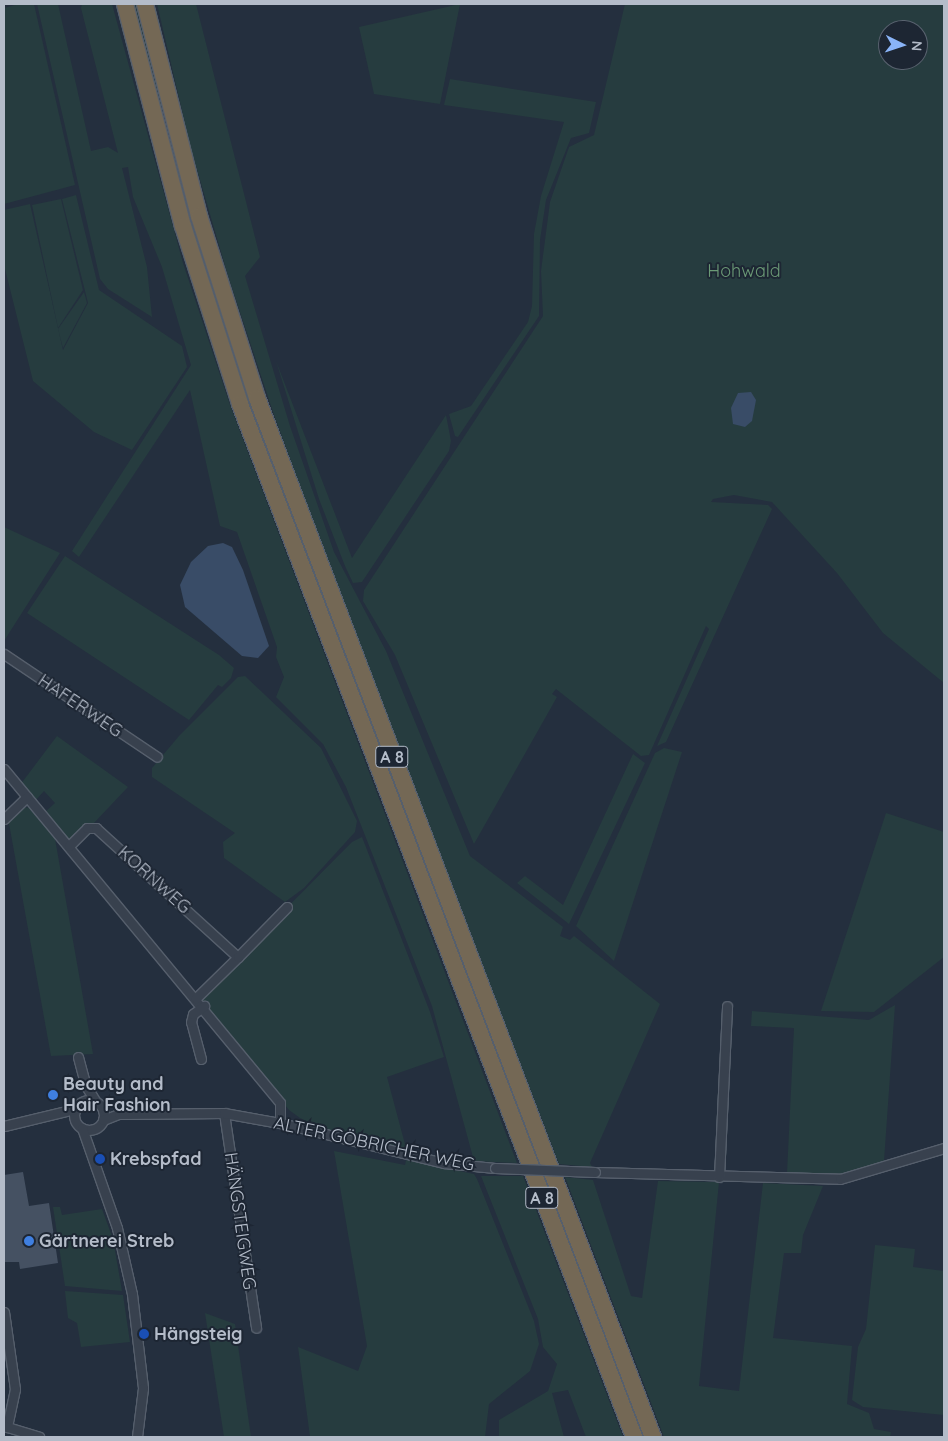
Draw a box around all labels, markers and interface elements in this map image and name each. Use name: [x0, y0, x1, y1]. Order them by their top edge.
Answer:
north arrow: [878, 20, 928, 70]
text: N: [908, 40, 926, 52]
park label: Hohwald: [707, 260, 781, 282]
street label: HAFERWEG: [34, 670, 126, 742]
road number: A 8: [374, 744, 410, 770]
street label: KORNWEG: [113, 842, 195, 918]
place label: Beauty and Hair Fashion: [63, 1074, 171, 1116]
marker: Beauty and Hair Fashion: [47, 1089, 59, 1101]
street label: ALTER GÖBRICHER WEG: [272, 1112, 476, 1176]
place label: Krebspfad: [110, 1148, 201, 1170]
street label: HÄNGSTEIGWEG: [220, 1151, 260, 1291]
marker: Krebspfad: [94, 1153, 106, 1165]
road number: A 8: [524, 1184, 560, 1212]
place label: Gärtnerei Streb: [39, 1230, 174, 1252]
marker: Gärtnerei Streb: [23, 1235, 35, 1247]
place label: Hängsteig: [154, 1323, 243, 1345]
marker: Hängsteig: [138, 1328, 150, 1340]

